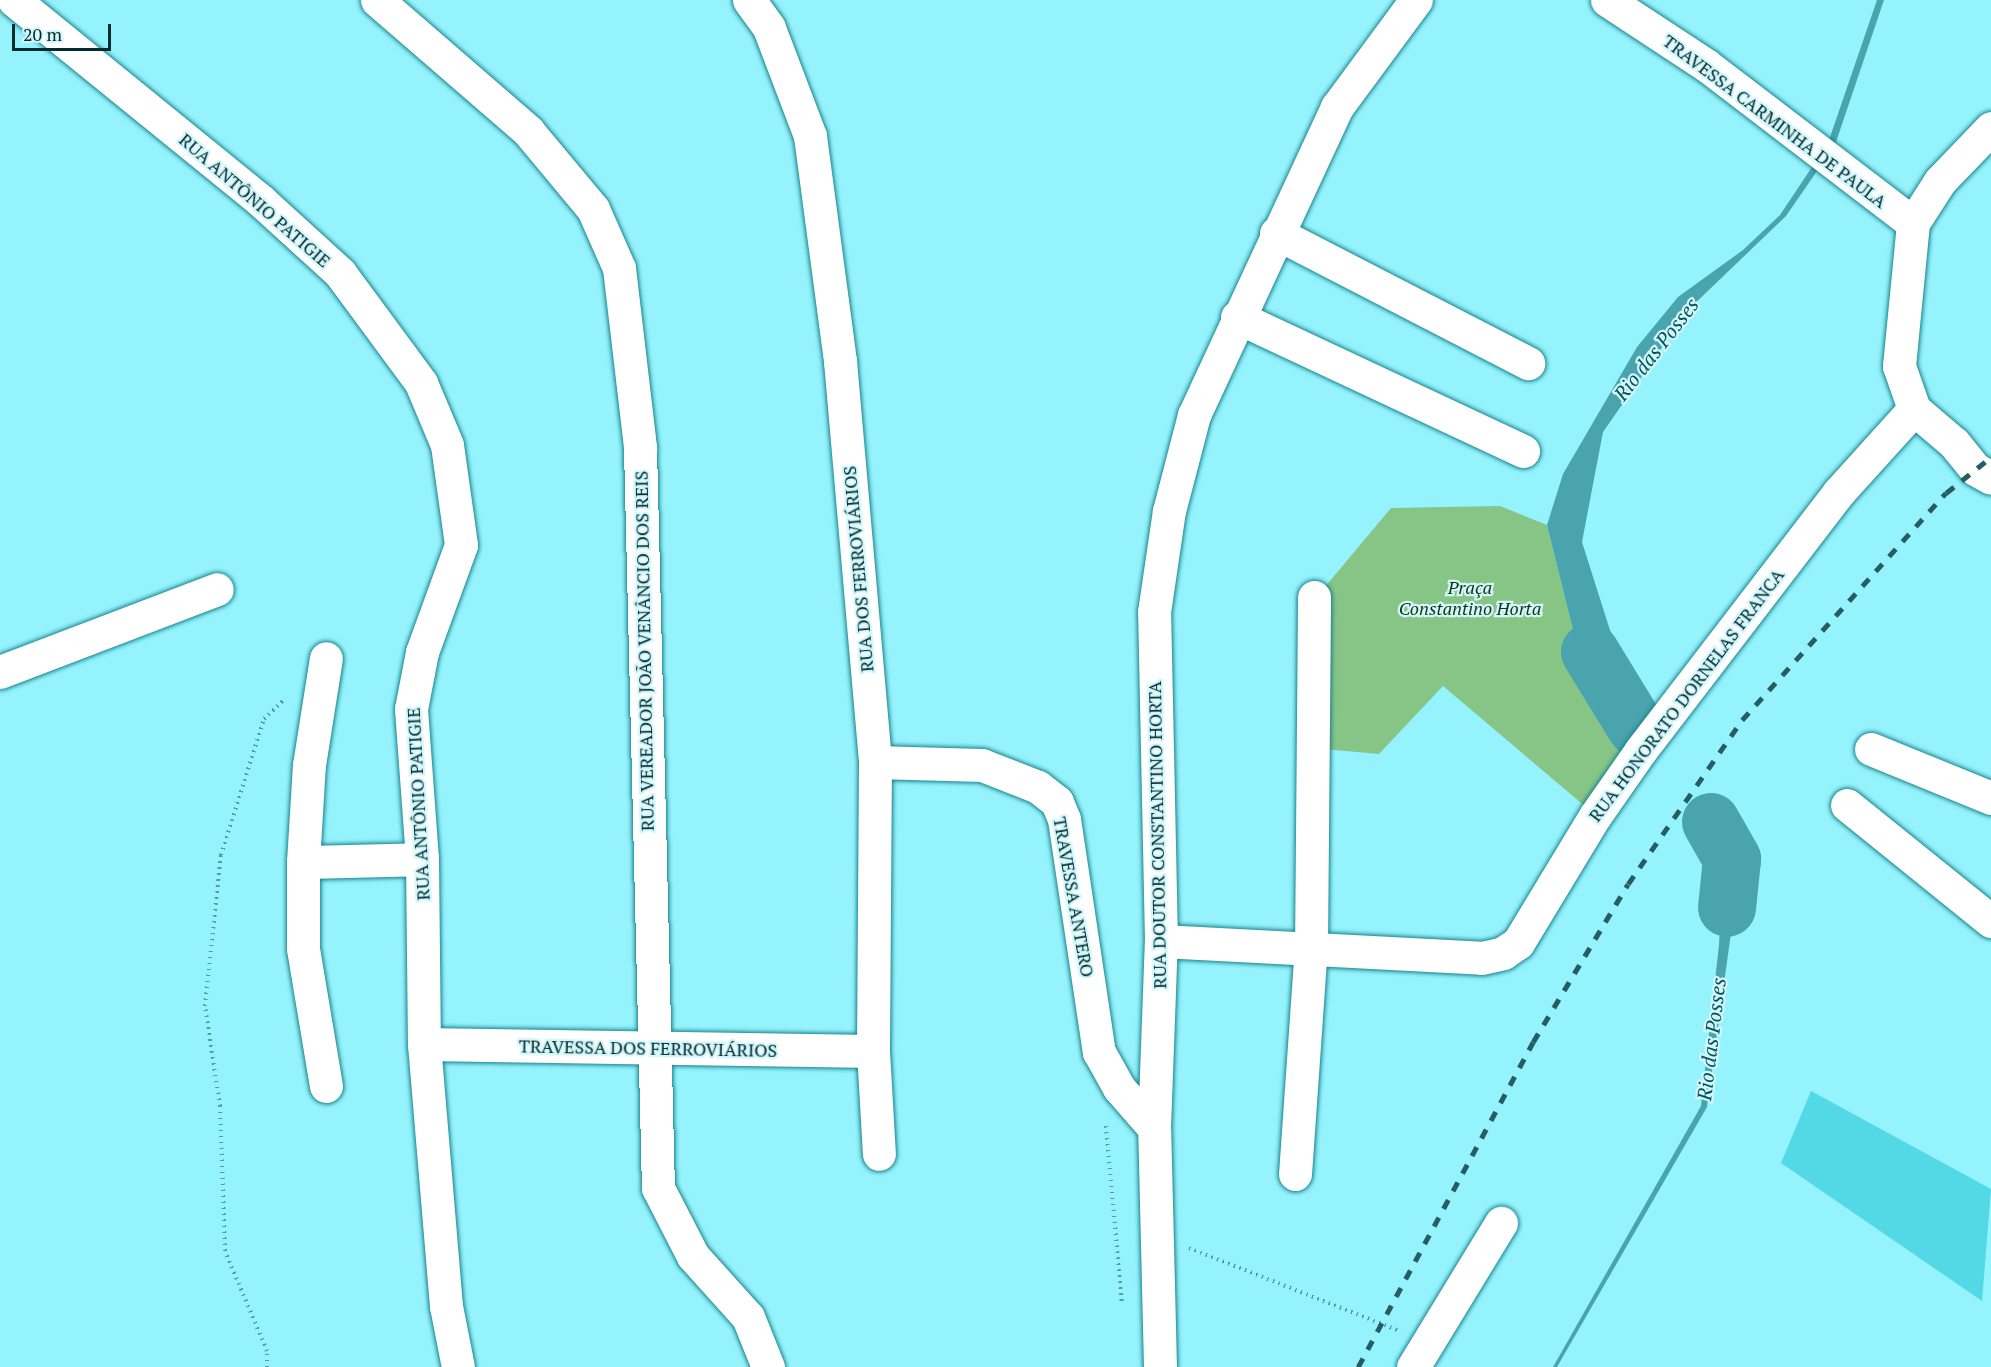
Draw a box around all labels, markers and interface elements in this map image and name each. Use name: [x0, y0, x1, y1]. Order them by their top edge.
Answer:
scale bar: [15, 12, 114, 50]
text: 20 m: [23, 22, 62, 46]
street label: TRAVESSA CARMINHA DE PAULA: [1659, 30, 1891, 212]
street label: RUA ANTÔNIO PATIGIE: [175, 128, 335, 272]
water label: Rio das Posses: [1609, 293, 1703, 405]
street label: RUA DOS FERROVIÁRIOS: [838, 465, 878, 673]
street label: RUA VEREADOR JOÃO VENÂNCIO DOS REIS: [630, 470, 658, 832]
street label: RUA HONORATO DORNELAS FRANCA: [1584, 564, 1788, 826]
park label: Praça Constantino Horta: [1399, 577, 1541, 620]
street label: RUA DOUTOR CONSTANTINO HORTA: [1144, 681, 1170, 989]
street label: RUA ANTÔNIO PATIGIE: [402, 707, 434, 901]
street label: TRAVESSA ANTERO: [1049, 815, 1099, 979]
water label: Rio das Posses: [1692, 976, 1730, 1102]
street label: TRAVESSA DOS FERROVIÁRIOS: [518, 1035, 778, 1061]

